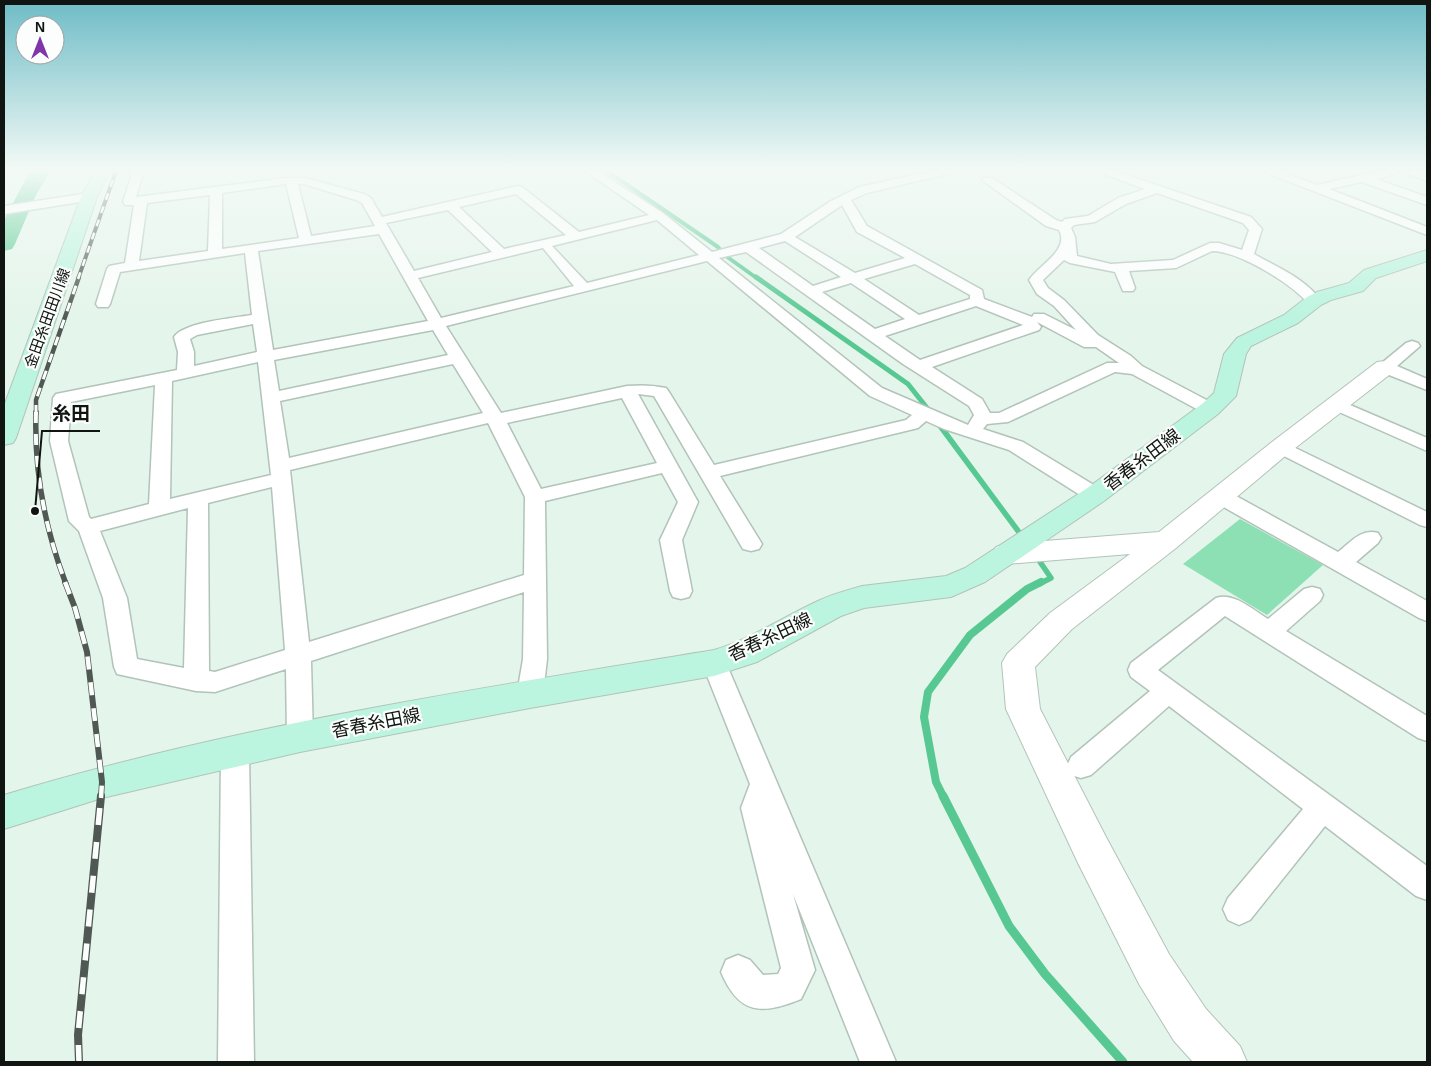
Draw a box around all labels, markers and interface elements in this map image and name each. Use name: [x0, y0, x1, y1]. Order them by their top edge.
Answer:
north arrow: [15, 15, 65, 65]
text: N: [35, 19, 45, 35]
street label: 金田糸田田川線: [21, 266, 73, 370]
callout: 糸田: [42, 397, 100, 431]
text: 糸田: [52, 403, 90, 424]
street label: 香春糸田線: [1100, 425, 1184, 495]
street label: 香春糸田線: [725, 609, 815, 665]
street label: 香春糸田線: [330, 705, 422, 741]

